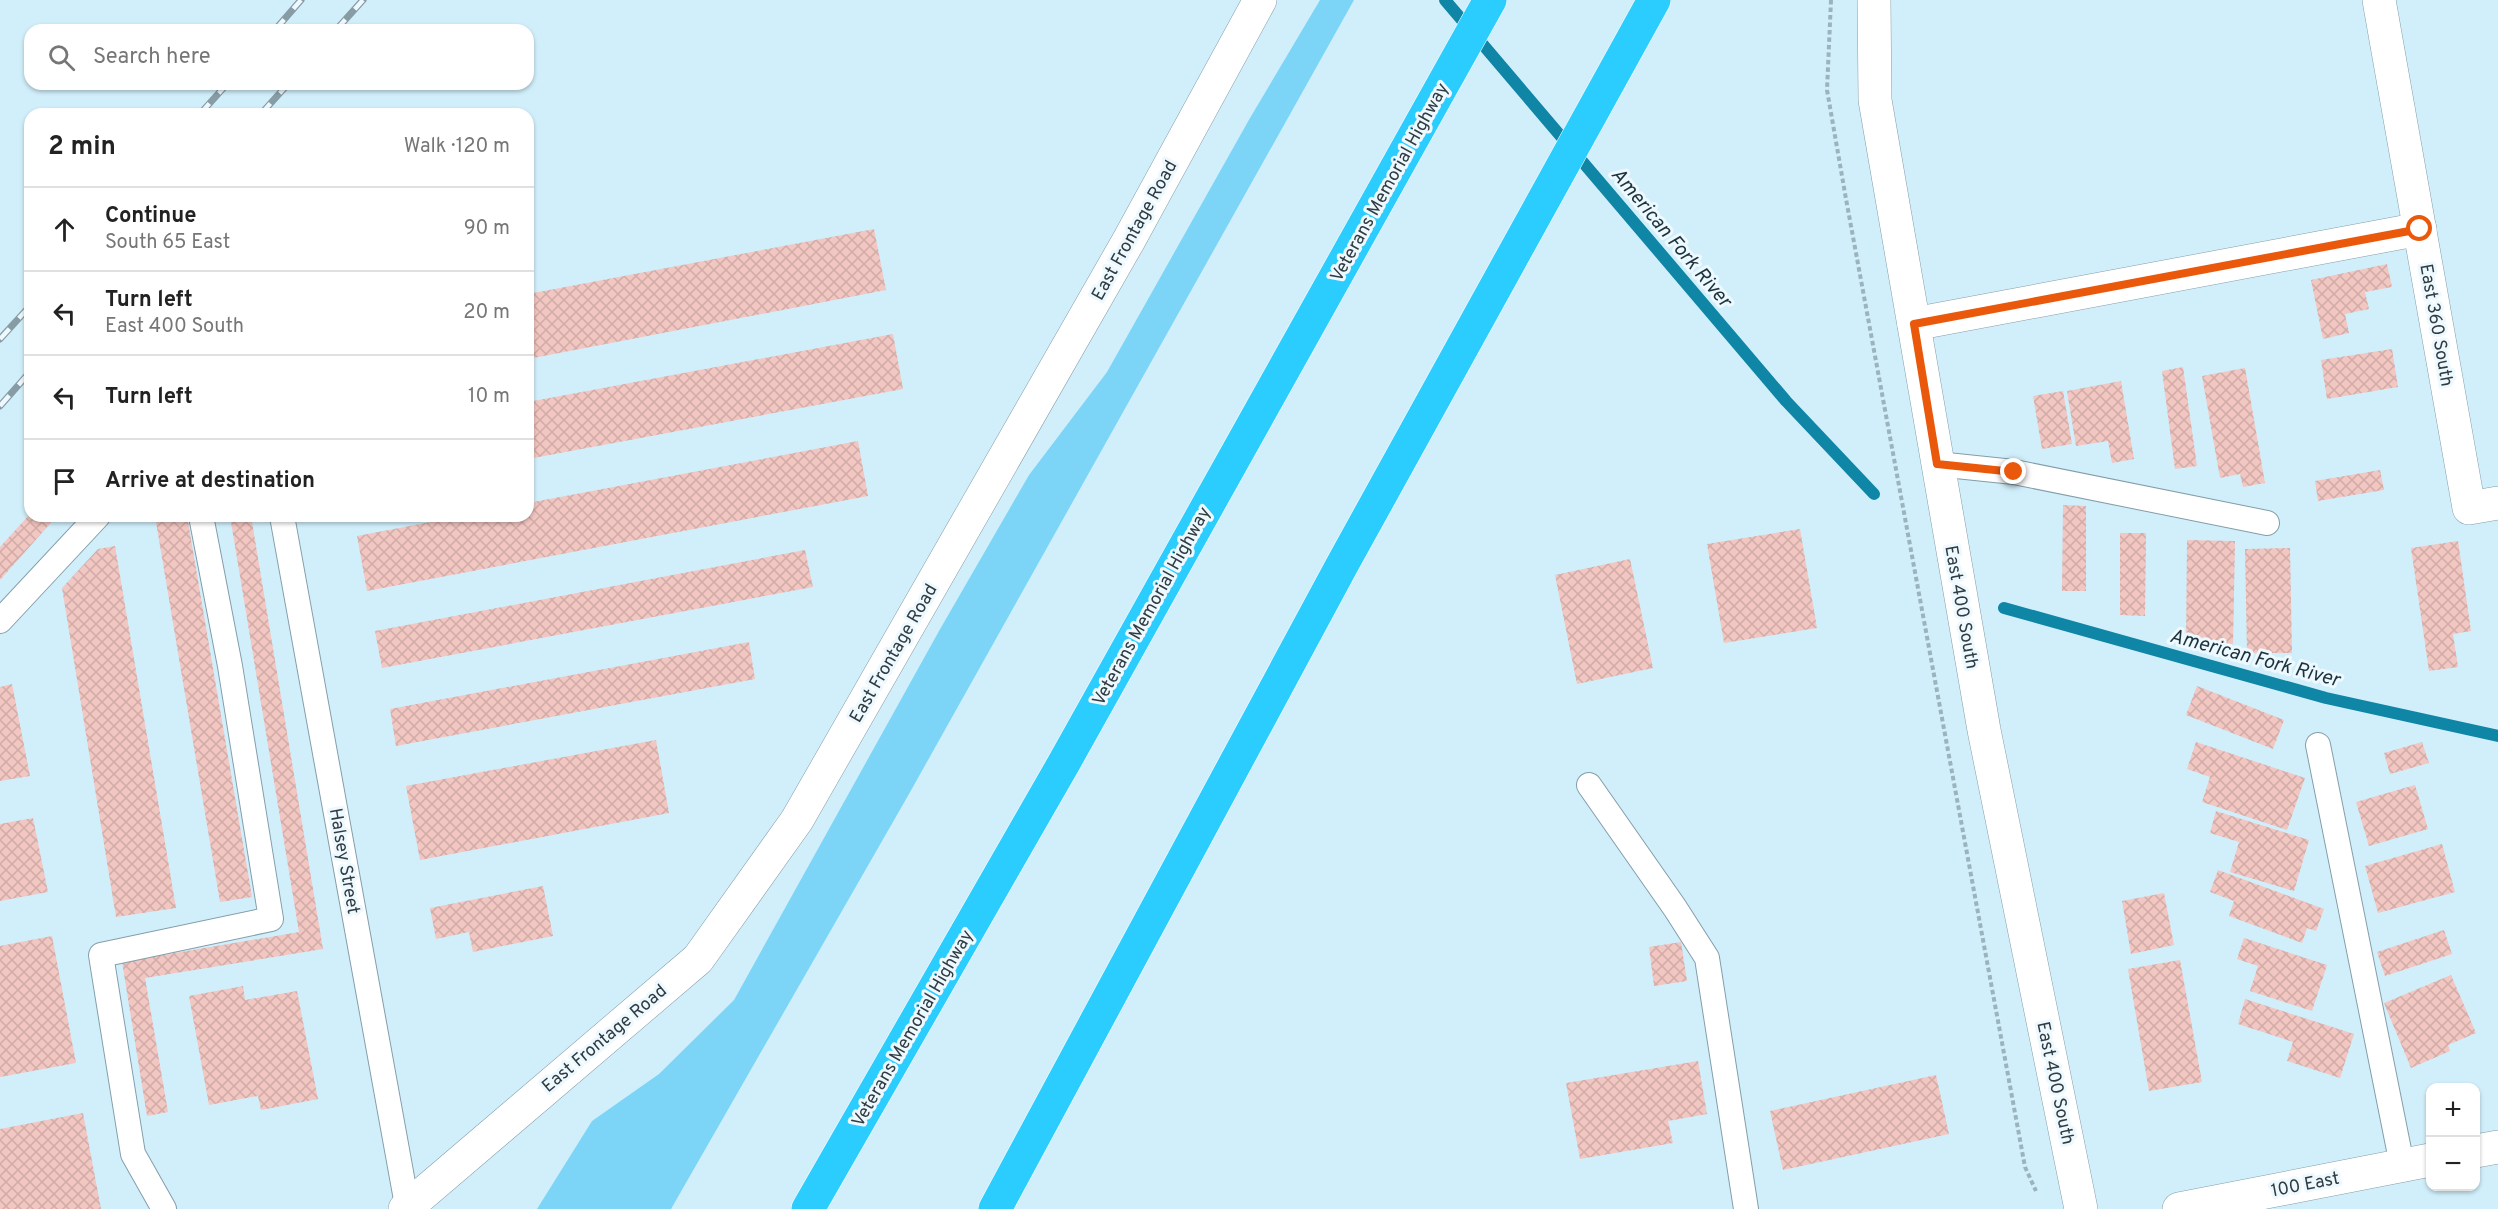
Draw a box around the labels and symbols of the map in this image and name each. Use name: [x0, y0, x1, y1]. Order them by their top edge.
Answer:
street label: Veterans Memorial Highway: [1326, 79, 1455, 286]
street label: East Frontage Road: [1087, 157, 1183, 305]
water label: American Fork River: [1604, 163, 1737, 315]
route start: [2406, 215, 2432, 241]
street label: East 360 South: [2413, 262, 2458, 388]
route end: [2000, 458, 2026, 484]
street label: Veterans Memorial Highway: [1088, 503, 1217, 710]
street label: East 400 South: [1938, 544, 1983, 671]
street label: East Frontage Road: [845, 580, 943, 727]
water label: American Fork River: [2167, 624, 2344, 694]
street label: Halsey Street: [323, 807, 364, 916]
street label: Veterans Memorial Highway: [847, 926, 979, 1131]
street label: East Frontage Road: [538, 980, 672, 1098]
street label: East 400 South: [2030, 1020, 2079, 1147]
street label: 100 East: [2269, 1168, 2341, 1203]

